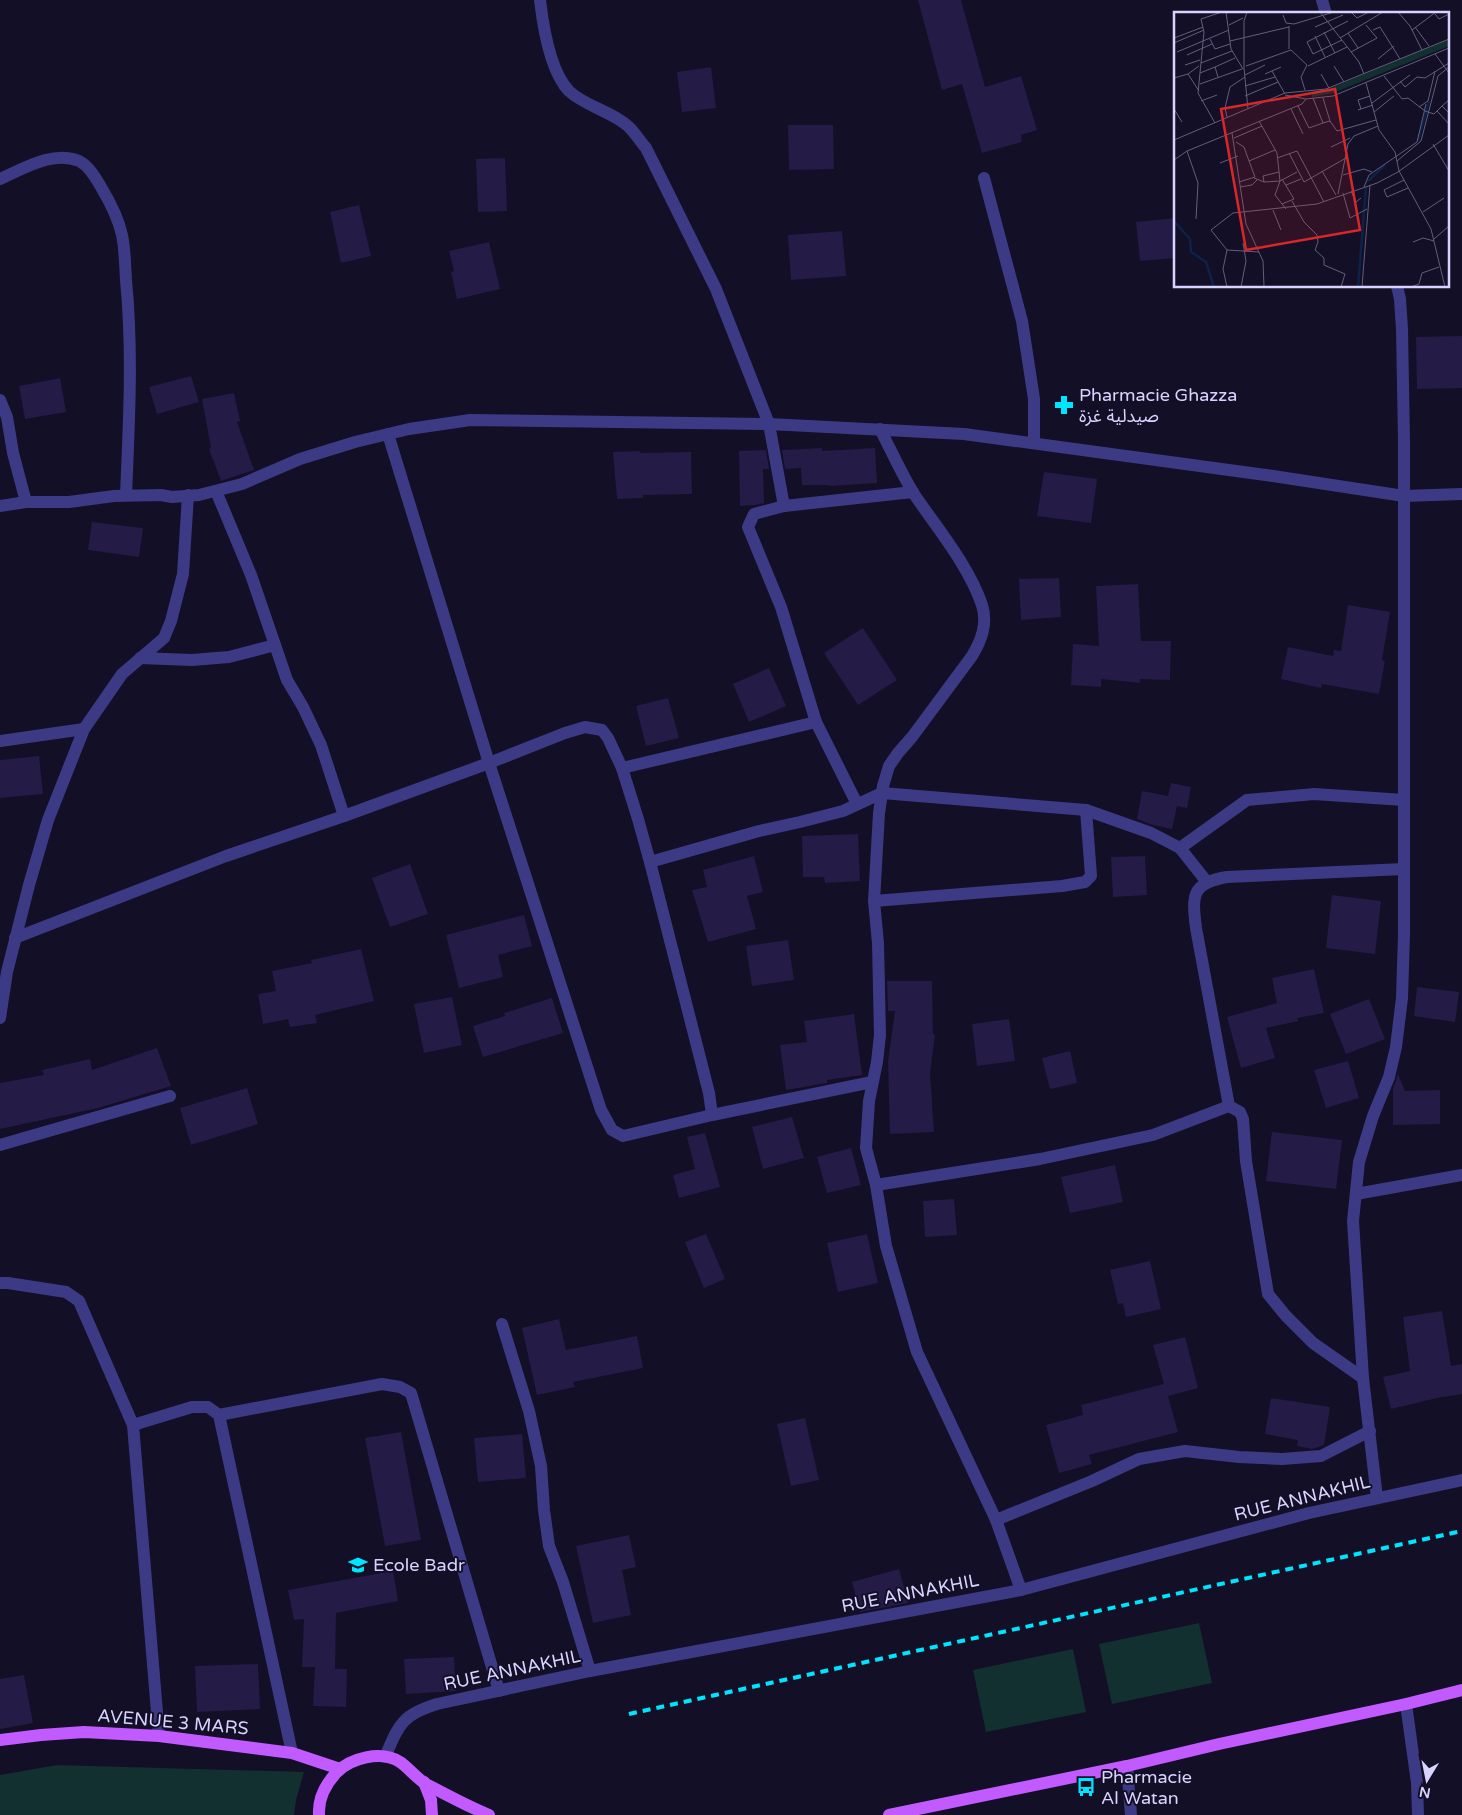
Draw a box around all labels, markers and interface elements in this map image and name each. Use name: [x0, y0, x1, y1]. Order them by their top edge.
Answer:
inset map: [1174, 12, 1450, 288]
place label: Pharmacie Ghazza صيدلية غزة: [1079, 384, 1237, 427]
pharmacy icon: Pharmacie Ghazza صيدلية غزة: [1053, 394, 1075, 416]
street label: RUE ANNAKHIL: [1232, 1470, 1373, 1526]
school or university icon: Ecole Badr: [347, 1554, 369, 1576]
place label: Ecole Badr: [373, 1554, 465, 1576]
street label: RUE ANNAKHIL: [839, 1569, 981, 1617]
street label: RUE ANNAKHIL: [441, 1645, 583, 1695]
street label: AVENUE 3 MARS: [97, 1704, 249, 1740]
north arrow: [1402, 1755, 1452, 1805]
place label: Pharmacie Al Watan: [1101, 1766, 1192, 1809]
bus stop icon: Pharmacie Al Watan: [1075, 1776, 1097, 1798]
text: N: [1418, 1783, 1432, 1802]

